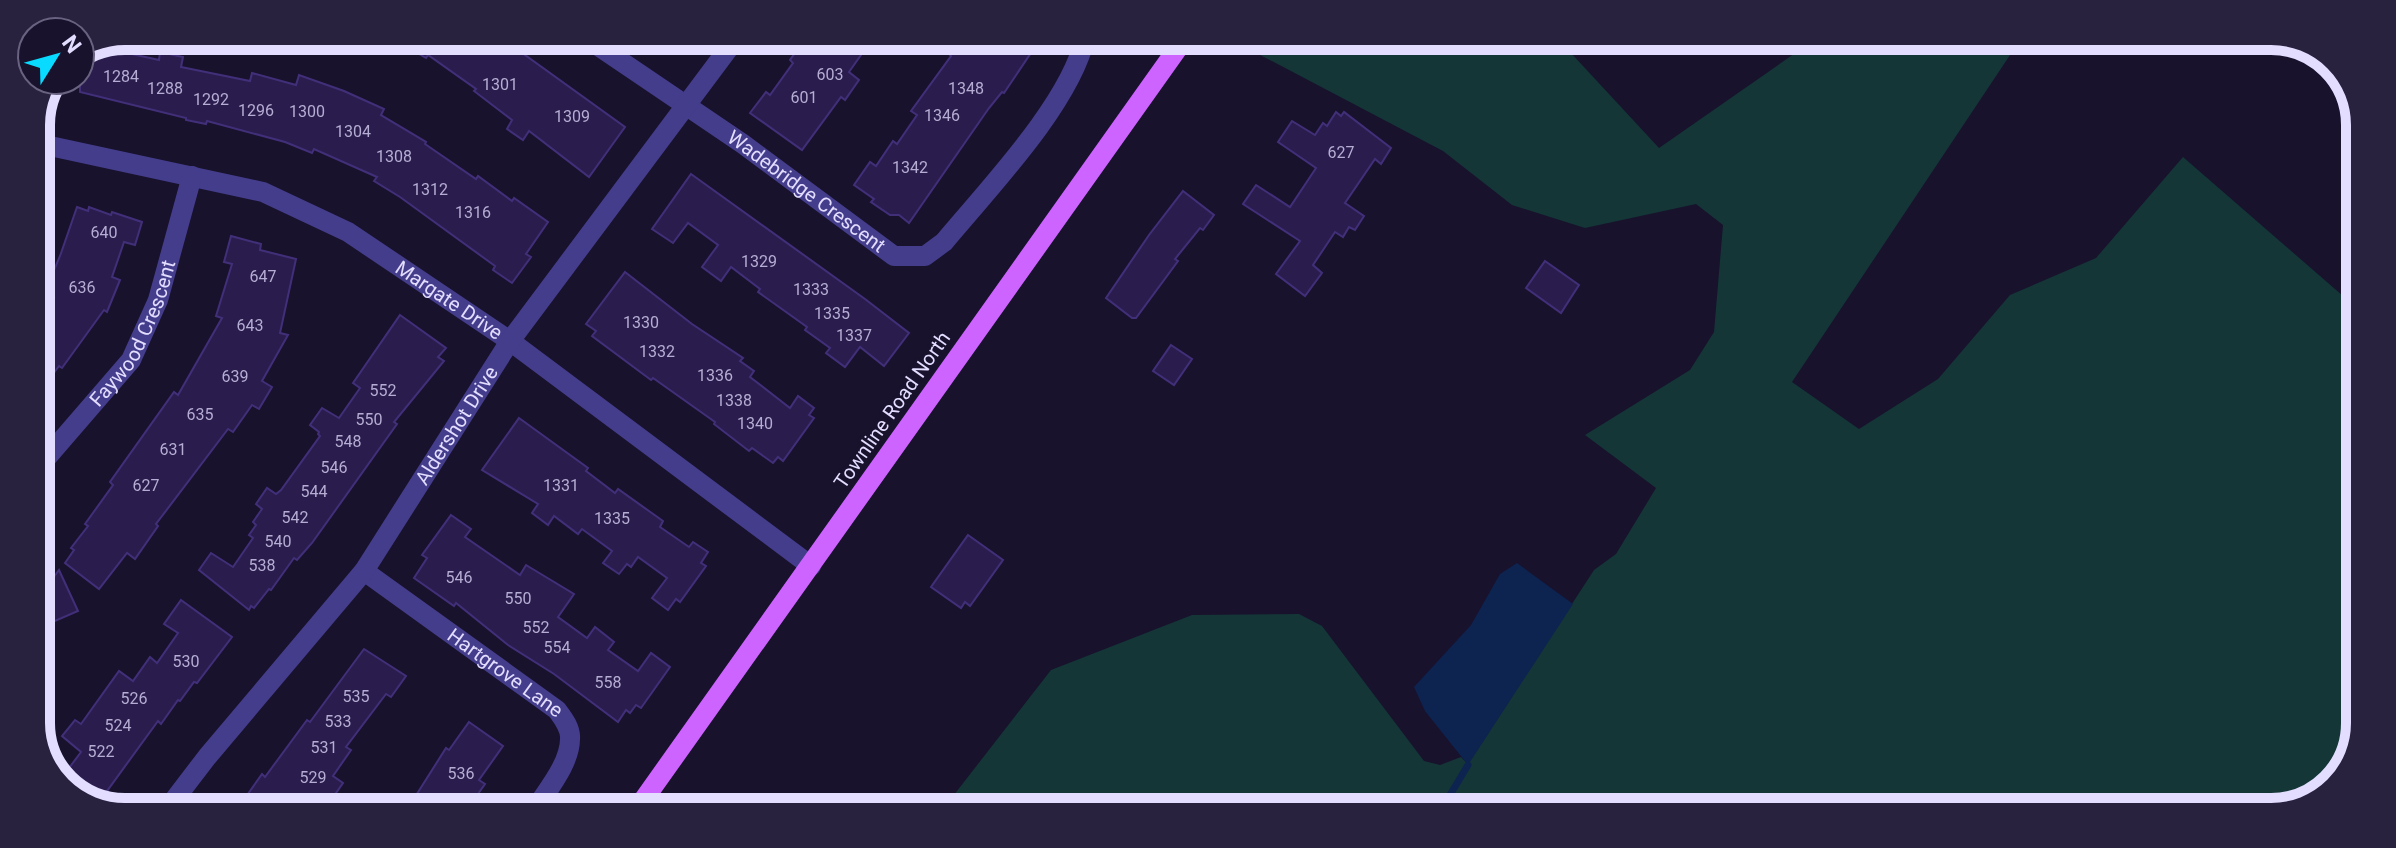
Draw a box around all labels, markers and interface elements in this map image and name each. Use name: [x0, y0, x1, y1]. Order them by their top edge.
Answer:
north arrow: [16, 16, 96, 96]
text: N: [57, 31, 86, 58]
house number: 603: [817, 65, 843, 84]
house number: 1284: [103, 67, 139, 86]
house number: 1301: [482, 75, 518, 94]
house number: 1288: [147, 79, 183, 98]
house number: 1348: [948, 79, 984, 98]
house number: 601: [791, 88, 817, 107]
house number: 1292: [193, 90, 229, 109]
house number: 1296: [238, 101, 274, 120]
house number: 1300: [289, 102, 325, 121]
house number: 1346: [924, 106, 960, 125]
house number: 1309: [554, 107, 590, 126]
house number: 1304: [335, 122, 371, 141]
street label: Wadebridge Crescent: [723, 125, 890, 258]
house number: 627: [1328, 143, 1354, 162]
house number: 1308: [376, 147, 412, 166]
house number: 1342: [892, 158, 928, 177]
house number: 1312: [412, 180, 448, 199]
house number: 1316: [455, 203, 491, 222]
house number: 640: [91, 223, 117, 242]
house number: 1329: [741, 252, 777, 271]
street label: Margate Drive: [391, 255, 507, 345]
street label: Faywood Crescent: [84, 257, 180, 411]
house number: 647: [250, 267, 276, 286]
house number: 636: [69, 278, 95, 297]
house number: 1333: [793, 280, 829, 299]
house number: 1335: [814, 304, 850, 323]
house number: 1330: [623, 313, 659, 332]
house number: 643: [237, 316, 263, 335]
house number: 1337: [836, 326, 872, 345]
street label: Townline Road North: [829, 327, 955, 493]
house number: 1332: [639, 342, 675, 361]
street label: Aldershot Drive: [410, 362, 503, 489]
house number: 1336: [697, 366, 733, 385]
house number: 639: [222, 367, 248, 386]
house number: 552: [370, 381, 396, 400]
house number: 1338: [716, 391, 752, 410]
house number: 635: [187, 405, 213, 424]
house number: 550: [356, 410, 382, 429]
house number: 1340: [737, 414, 773, 433]
house number: 548: [335, 432, 361, 451]
house number: 631: [160, 440, 186, 459]
house number: 546: [321, 458, 347, 477]
house number: 627: [133, 476, 159, 495]
house number: 1331: [543, 476, 579, 495]
house number: 544: [301, 482, 327, 501]
house number: 542: [282, 508, 308, 527]
house number: 1335: [594, 509, 630, 528]
house number: 540: [265, 532, 291, 551]
house number: 538: [249, 556, 275, 575]
house number: 546: [446, 568, 472, 587]
house number: 550: [505, 589, 531, 608]
house number: 552: [523, 618, 549, 637]
street label: Hartgrove Lane: [443, 623, 568, 722]
house number: 554: [544, 638, 570, 657]
house number: 530: [173, 652, 199, 671]
house number: 558: [595, 673, 621, 692]
house number: 535: [343, 687, 369, 706]
house number: 526: [121, 689, 147, 708]
house number: 533: [325, 712, 351, 731]
house number: 524: [105, 716, 131, 735]
house number: 531: [311, 738, 337, 757]
house number: 522: [88, 742, 114, 761]
house number: 536: [448, 764, 474, 783]
house number: 529: [300, 768, 326, 787]

